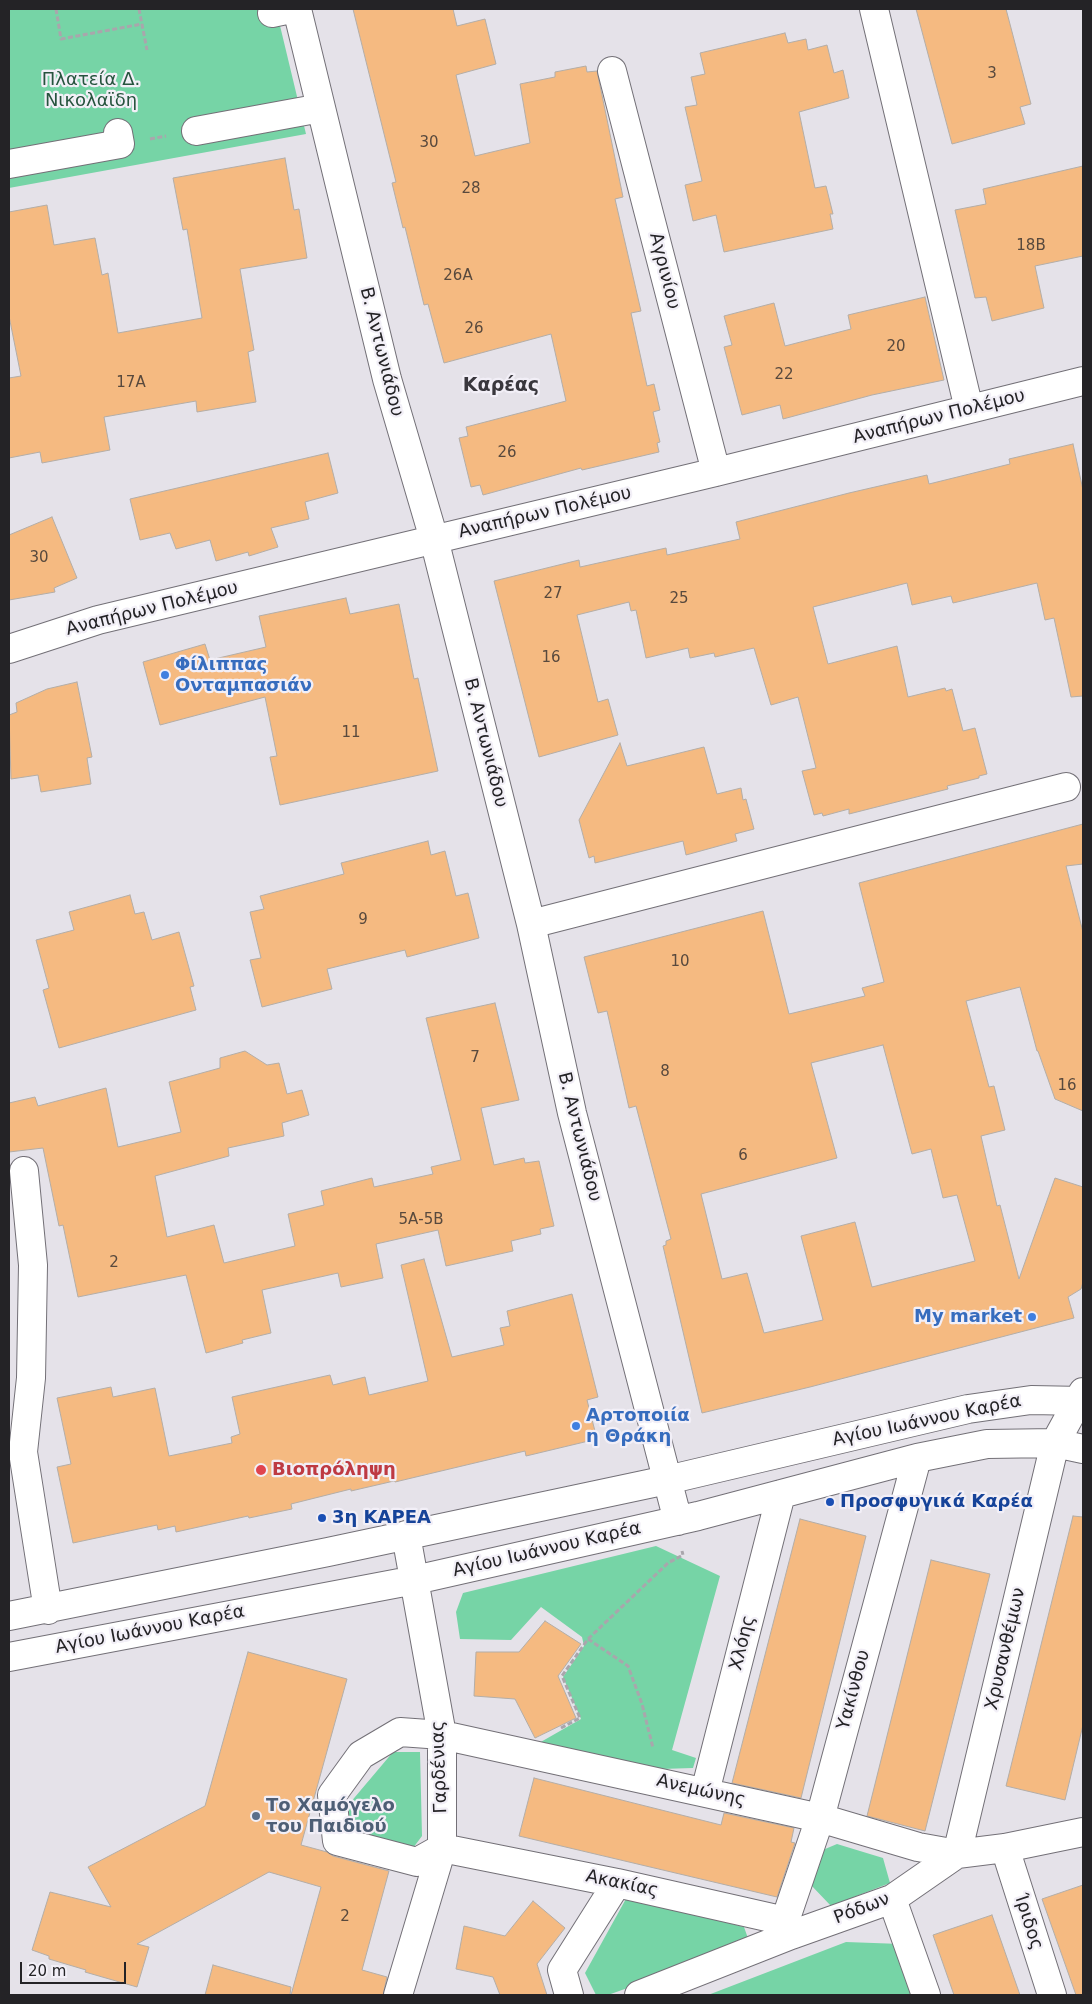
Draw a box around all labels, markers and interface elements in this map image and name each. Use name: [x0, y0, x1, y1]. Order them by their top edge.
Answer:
house number: 3: [987, 65, 997, 83]
park label: Πλατεία Δ. Νικολαϊδη: [42, 69, 140, 112]
house number: 30: [419, 134, 439, 152]
house number: 28: [461, 180, 481, 198]
street label: Αγρινίου: [644, 231, 684, 311]
house number: 18Β: [1016, 237, 1046, 255]
house number: 26Α: [443, 267, 473, 285]
street label: Β. Αντωνιάδου: [354, 285, 408, 419]
house number: 26: [464, 320, 484, 338]
house number: 20: [886, 338, 906, 356]
house number: 22: [774, 366, 794, 384]
house number: 17Α: [116, 374, 146, 392]
district label: Καρέας: [463, 375, 539, 397]
street label: Αναπήρων Πολέμου: [851, 385, 1027, 449]
house number: 26: [497, 444, 517, 462]
street label: Αναπήρων Πολέμου: [457, 483, 633, 543]
house number: 30: [29, 549, 49, 567]
street label: Αναπήρων Πολέμου: [64, 577, 240, 641]
house number: 27: [543, 585, 563, 603]
house number: 25: [669, 590, 689, 608]
house number: 16: [541, 649, 561, 667]
place label: Φίλιππας Ονταμπασιάν: [175, 654, 312, 696]
marker: Φίλιππας Ονταμπασιάν: [159, 669, 171, 681]
street label: Β. Αντωνιάδου: [458, 676, 512, 810]
house number: 11: [341, 724, 361, 742]
house number: 9: [358, 911, 368, 929]
house number: 10: [670, 953, 690, 971]
house number: 7: [470, 1049, 480, 1067]
house number: 8: [660, 1063, 670, 1081]
street label: Β. Αντωνιάδου: [552, 1070, 606, 1204]
house number: 16: [1057, 1077, 1077, 1095]
house number: 6: [738, 1147, 748, 1165]
house number: 5Α-5Β: [398, 1211, 444, 1229]
house number: 2: [109, 1254, 119, 1272]
place label: My market: [914, 1306, 1022, 1328]
marker: My market: [1026, 1311, 1038, 1323]
street label: Αγίου Ιωάννου Καρέα: [831, 1390, 1023, 1452]
place label: Αρτοποιία η Θράκη: [586, 1405, 690, 1448]
marker: Αρτοποιία η Θράκη: [570, 1420, 582, 1432]
place label: Βιοπρόληψη: [272, 1459, 396, 1481]
marker: Βιοπρόληψη: [254, 1463, 268, 1477]
place label: Προσφυγικά Καρέα: [840, 1491, 1033, 1513]
marker: Προσφυγικά Καρέα: [824, 1496, 836, 1508]
place label: 3η ΚΑΡΕΑ: [332, 1507, 431, 1529]
marker: 3η ΚΑΡΕΑ: [316, 1512, 328, 1524]
street label: Αγίου Ιωάννου Καρέα: [451, 1518, 643, 1582]
street label: Χρυσανθέμων: [981, 1586, 1031, 1712]
street label: Αγίου Ιωάννου Καρέα: [54, 1601, 246, 1659]
street label: Χλόης: [726, 1613, 760, 1673]
street label: Υακίνθου: [833, 1648, 875, 1732]
street label: Γαρδένιας: [428, 1720, 452, 1814]
street label: Ανεμώνης: [654, 1770, 748, 1812]
place label: Το Χαμόγελο του Παιδιού: [266, 1795, 395, 1838]
marker: Το Χαμόγελο του Παιδιού: [250, 1810, 262, 1822]
street label: Ακακίας: [584, 1866, 660, 1902]
street label: Ρόδων: [831, 1889, 893, 1929]
street label: Ίριδος: [1009, 1891, 1047, 1953]
house number: 2: [340, 1908, 350, 1926]
scale bar: [22, 1952, 129, 1984]
text: 20 m: [28, 1962, 66, 1980]

